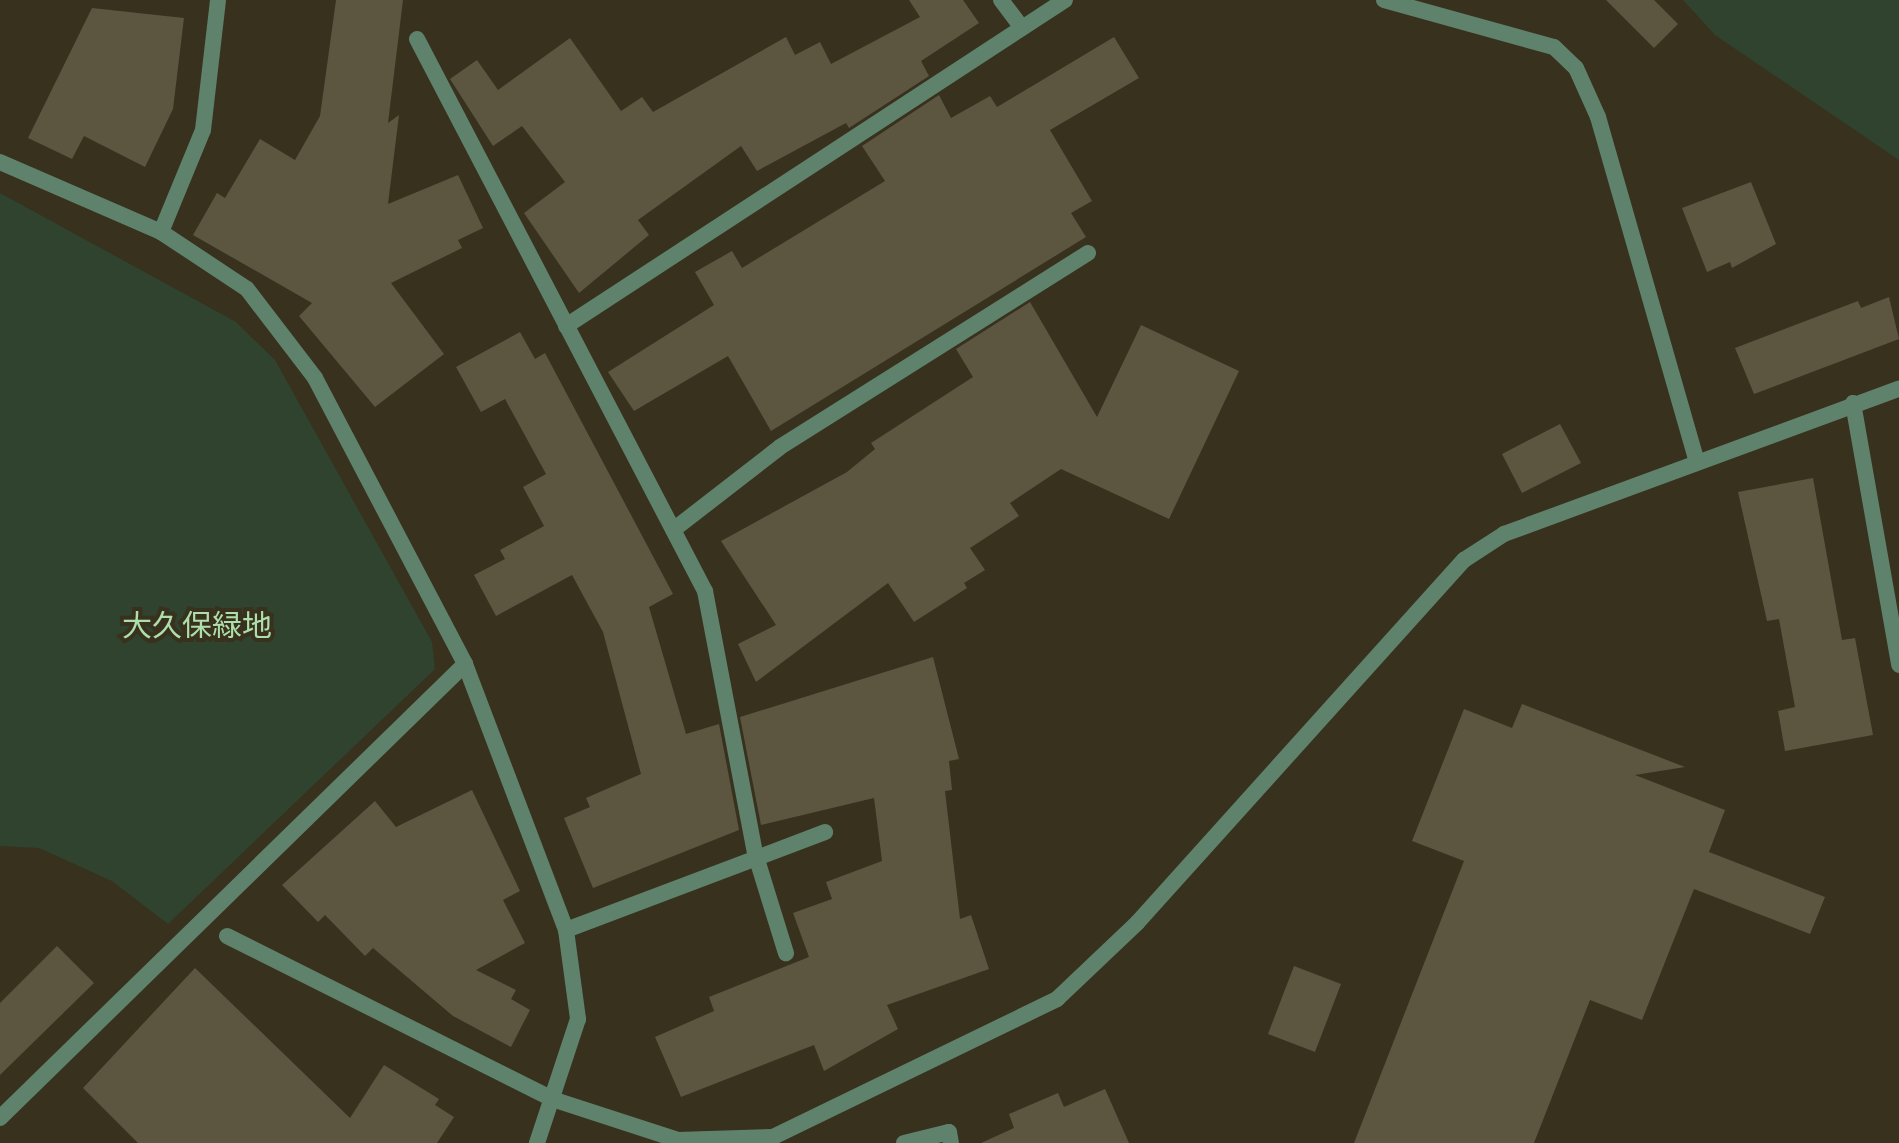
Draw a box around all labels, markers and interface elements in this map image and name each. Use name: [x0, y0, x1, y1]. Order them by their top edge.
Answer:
park label: 大久保緑地: [122, 606, 272, 642]

